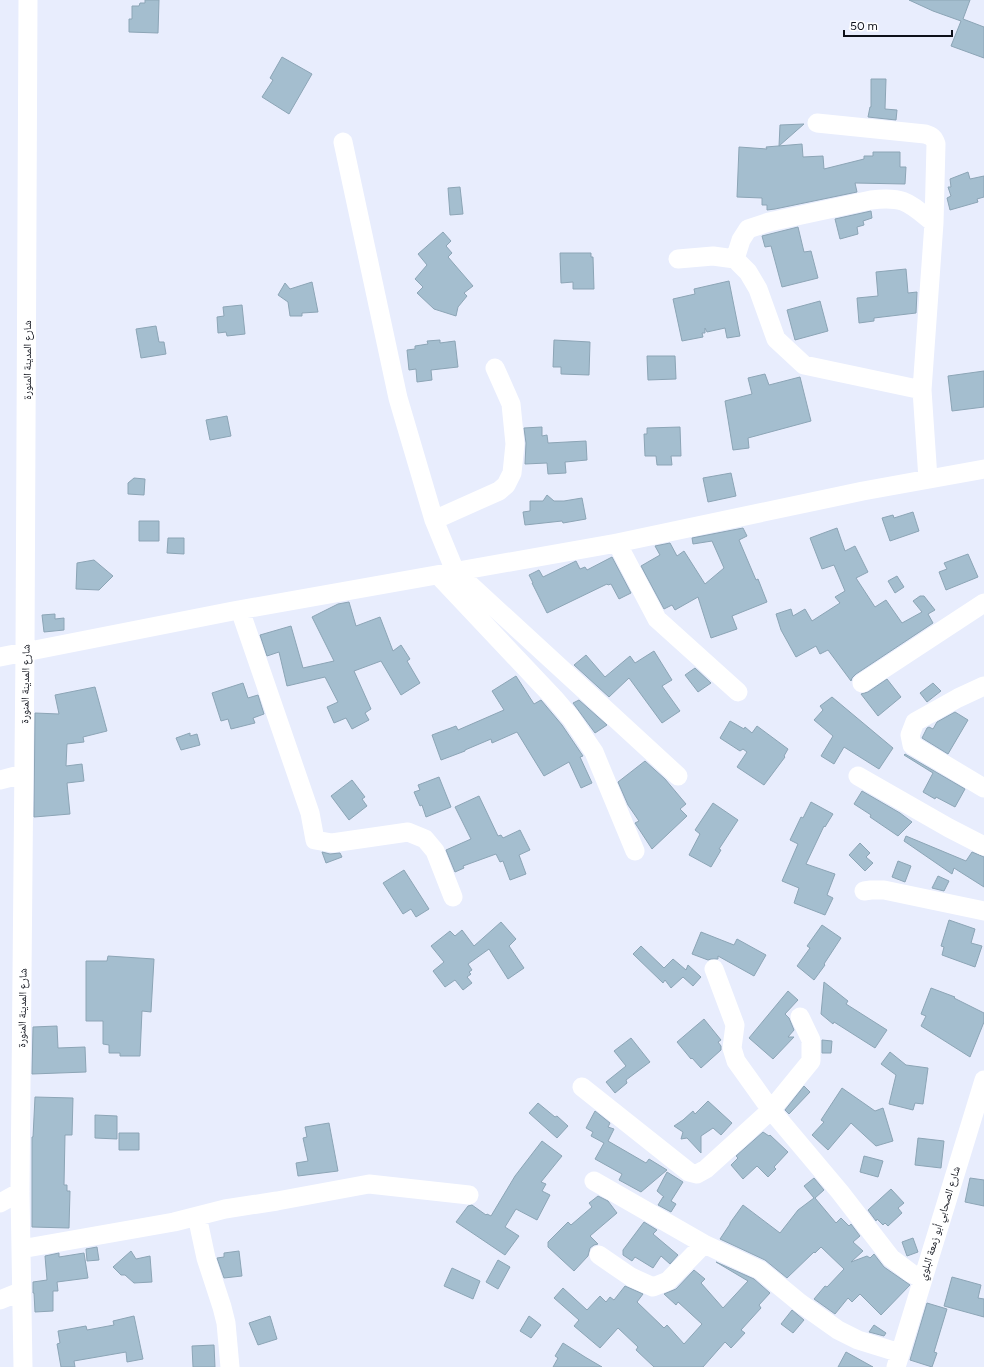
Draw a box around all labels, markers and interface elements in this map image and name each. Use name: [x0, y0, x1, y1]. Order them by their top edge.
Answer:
scale bar: [844, 12, 952, 38]
text: 50 m: [850, 19, 878, 33]
street label: شارع المدينة المنورة: [21, 320, 34, 400]
street label: شارع المدينة المنورة: [18, 644, 33, 724]
street label: شارع المدينة المنورة: [15, 968, 30, 1048]
street label: شارع الصحابي أبو زمعة البلوي: [915, 1164, 965, 1282]

